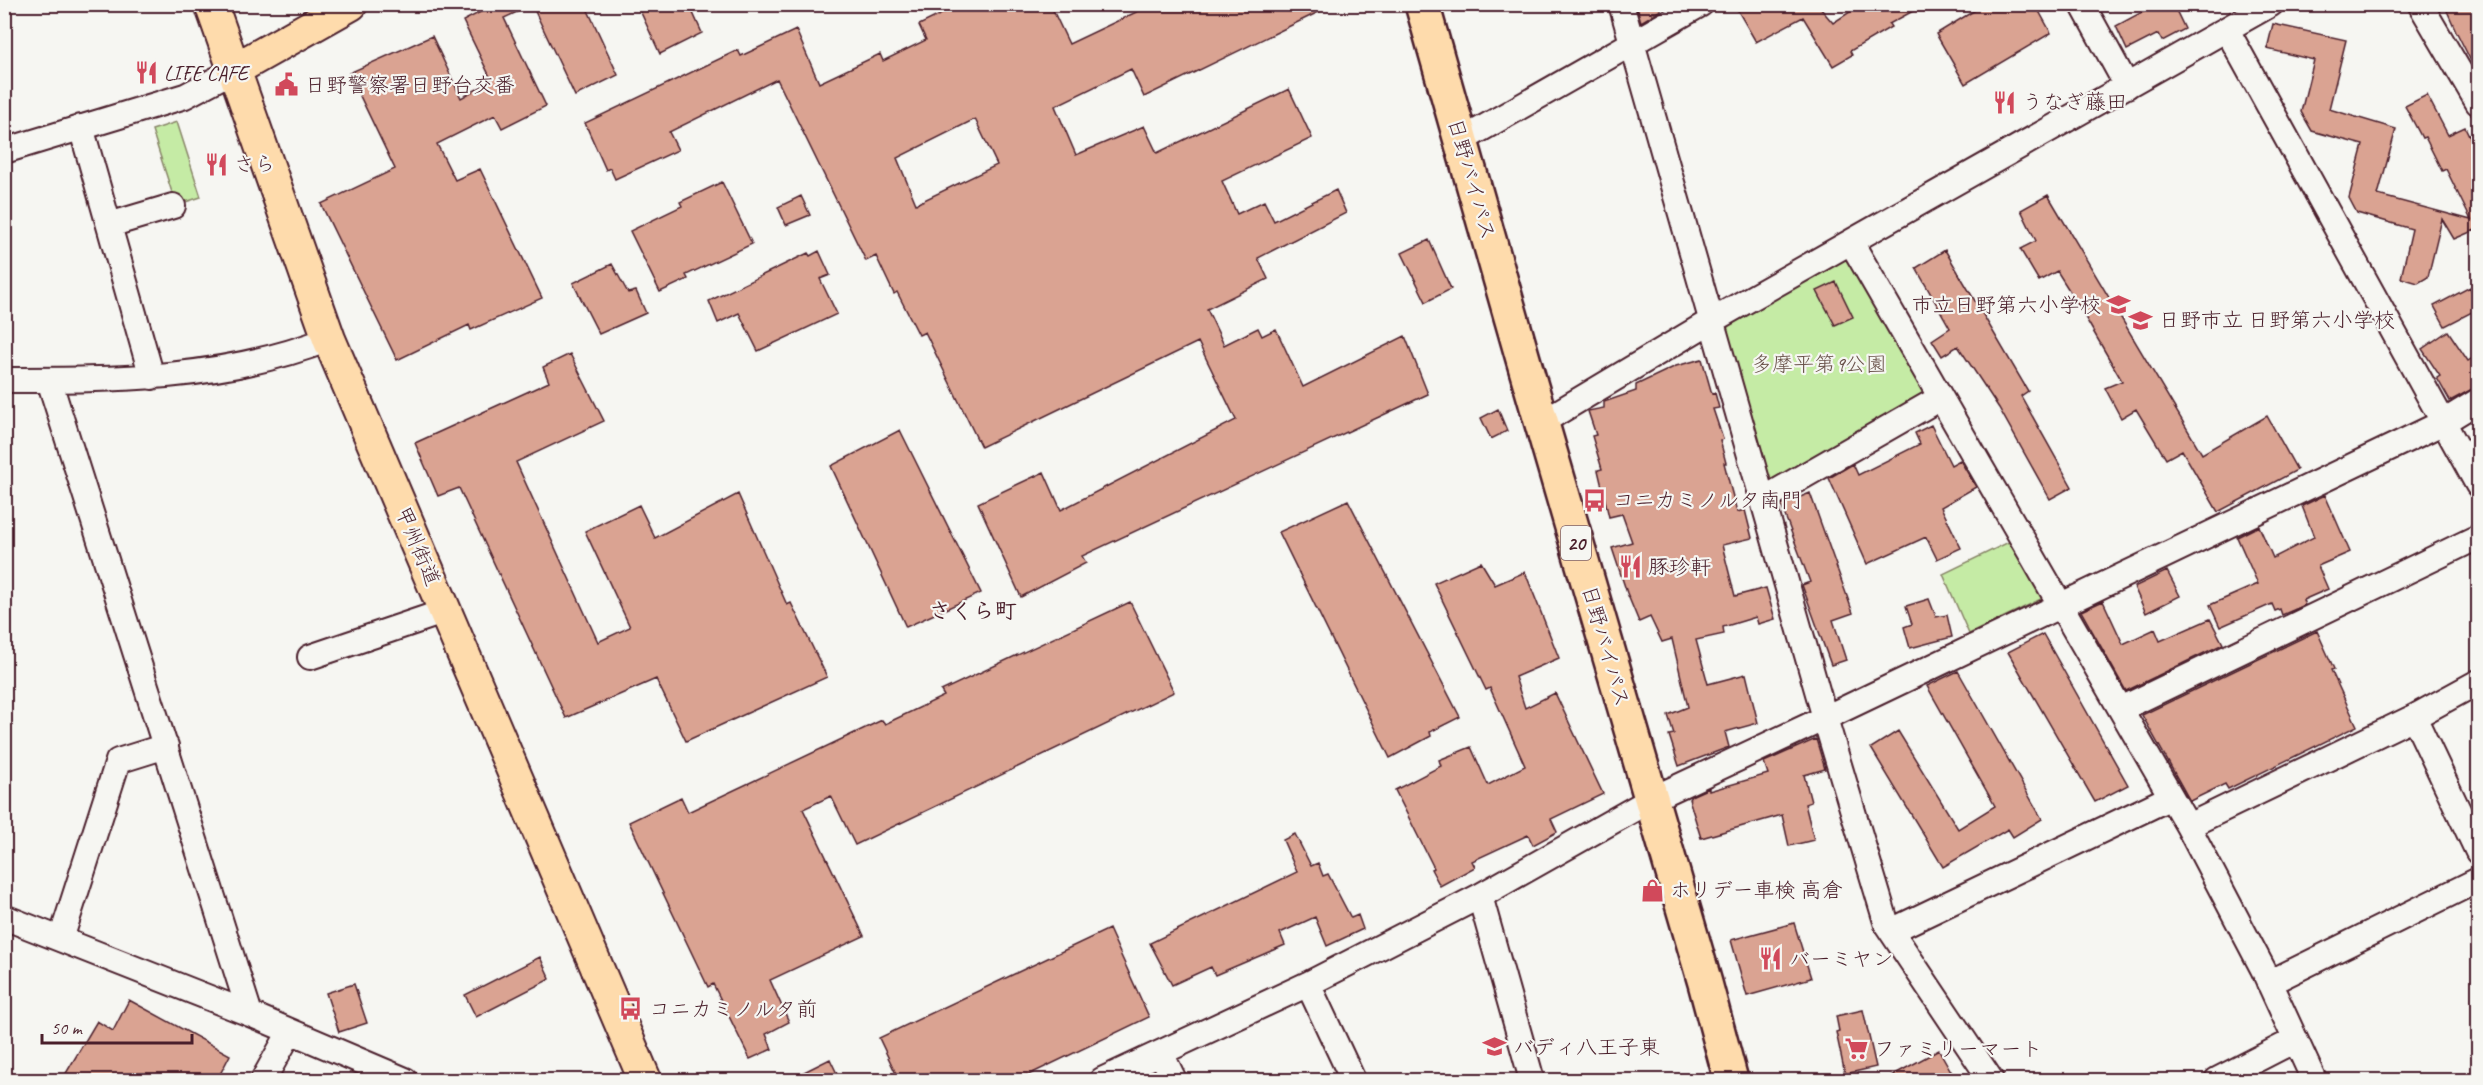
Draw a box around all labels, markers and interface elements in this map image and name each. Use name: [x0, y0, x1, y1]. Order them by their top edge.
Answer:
restaurant icon: LIFE CAFE: [133, 60, 159, 86]
place label: LIFE CAFE: [164, 60, 251, 86]
public building icon: 日野警察署日野台交番: [274, 72, 300, 98]
place label: 日野警察署日野台交番: [305, 72, 515, 98]
restaurant icon: うなぎ藤田: [1991, 89, 2017, 115]
place label: うなぎ藤田: [2022, 89, 2127, 115]
street label: 日野バイパス: [1442, 115, 1502, 243]
restaurant icon: さら: [203, 151, 229, 177]
place label: さら: [234, 151, 276, 177]
place label: 市立日野第六小学校: [1912, 292, 2101, 318]
school or university icon: 市立日野第六小学校: [2106, 292, 2132, 318]
school or university icon: 日野市立 日野第六小学校: [2128, 307, 2154, 333]
place label: 日野市立 日野第六小学校: [2159, 307, 2395, 333]
park label: 多摩平第9公園: [1751, 351, 1887, 377]
bus stop icon: コニカミノルタ南門: [1582, 487, 1608, 513]
place label: コニカミノルタ南門: [1613, 487, 1802, 513]
street label: 甲州街道: [390, 502, 446, 590]
road number: 20: [1561, 526, 1591, 560]
restaurant icon: 豚珍軒: [1617, 554, 1643, 580]
place label: 豚珍軒: [1648, 554, 1711, 580]
street label: 日野バイパス: [1576, 582, 1636, 710]
district label: さくら町: [929, 597, 1017, 625]
shop icon: ホリデー車検 高倉: [1639, 877, 1665, 903]
place label: ホリデー車検 高倉: [1670, 877, 1843, 903]
restaurant icon: バーミヤン: [1758, 946, 1784, 972]
place label: バーミヤン: [1789, 946, 1894, 972]
bus stop icon: コニカミノルタ前: [618, 996, 644, 1022]
place label: コニカミノルタ前: [649, 996, 817, 1022]
scale bar: [42, 1007, 192, 1045]
text: 50 m: [51, 1017, 84, 1039]
school or university icon: バディ八王子東: [1482, 1034, 1508, 1060]
place label: バディ八王子東: [1513, 1034, 1660, 1060]
supermarket icon: ファミリーマート: [1843, 1036, 1869, 1062]
place label: ファミリーマート: [1874, 1036, 2042, 1062]

